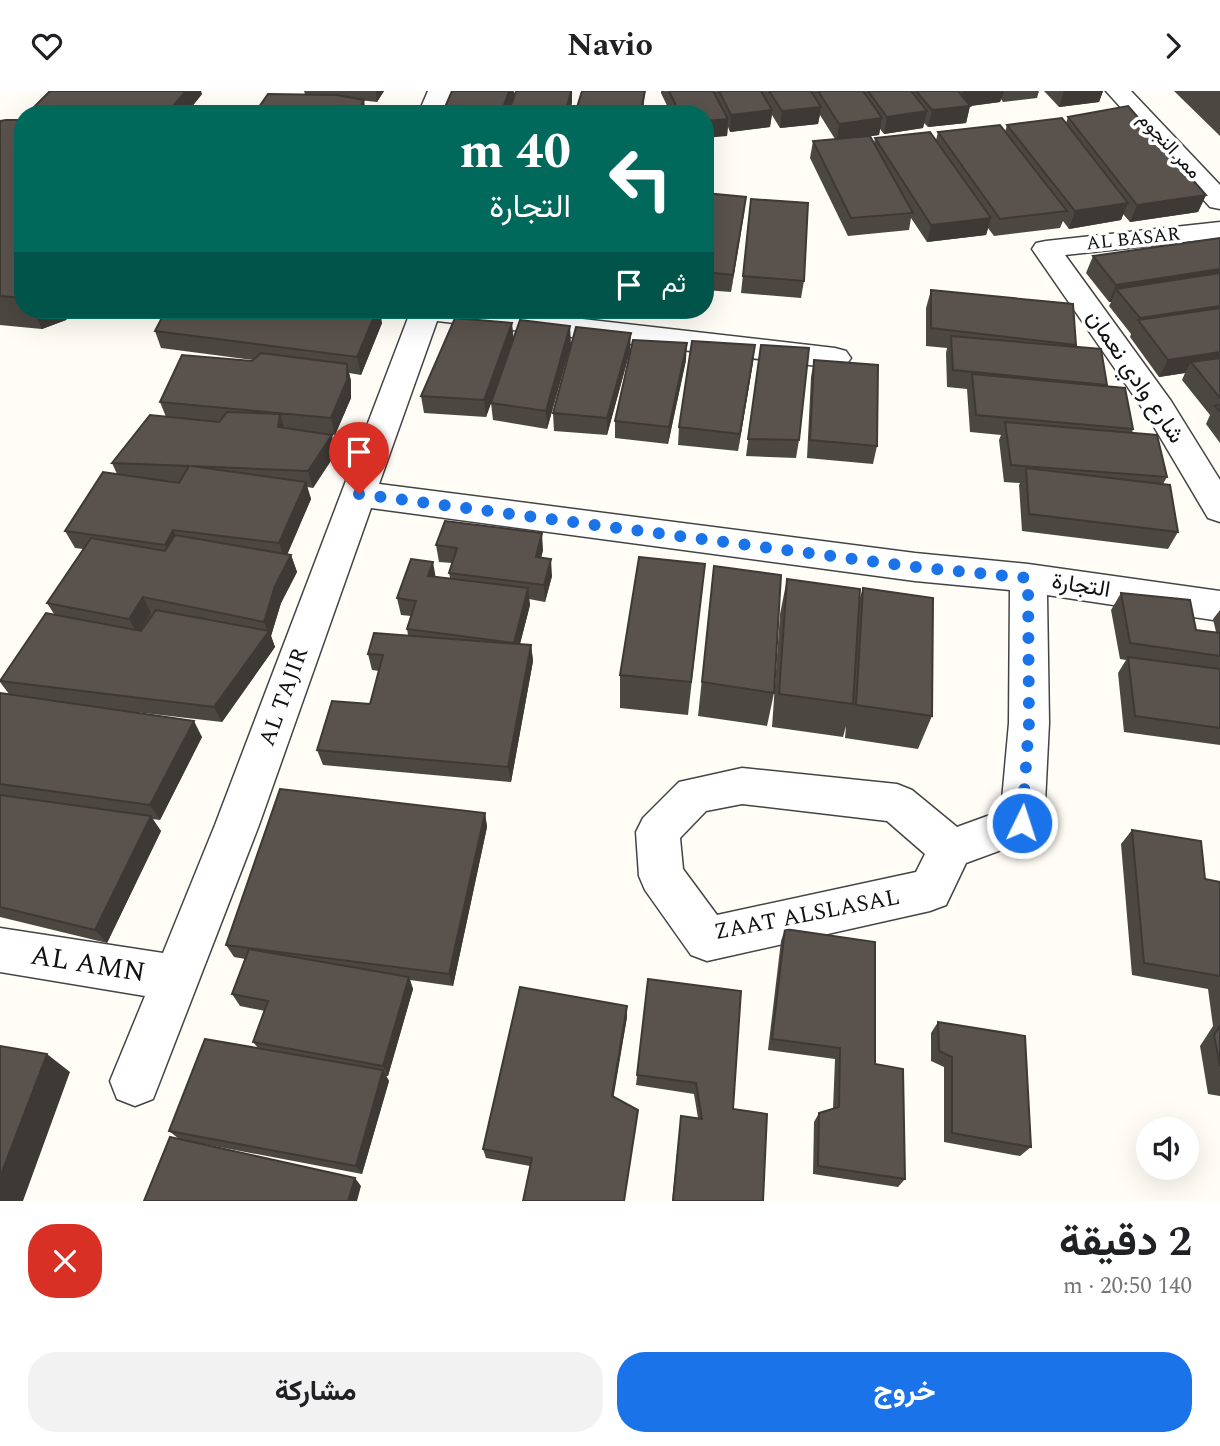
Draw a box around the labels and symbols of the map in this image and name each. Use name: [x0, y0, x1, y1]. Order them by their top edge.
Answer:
street label: ممر النجوم: [1130, 106, 1208, 186]
street label: AL BASAR: [1085, 220, 1182, 258]
street label: شارع وادي نعمان: [1077, 303, 1193, 451]
pin: [329, 422, 389, 494]
street label: التجارة: [1049, 564, 1113, 608]
street label: AL TAJIR: [250, 642, 318, 751]
position arrow: [985, 786, 1059, 860]
street label: ZAAT ALSLASAL: [711, 880, 903, 950]
street label: AL AMN: [27, 934, 149, 994]

